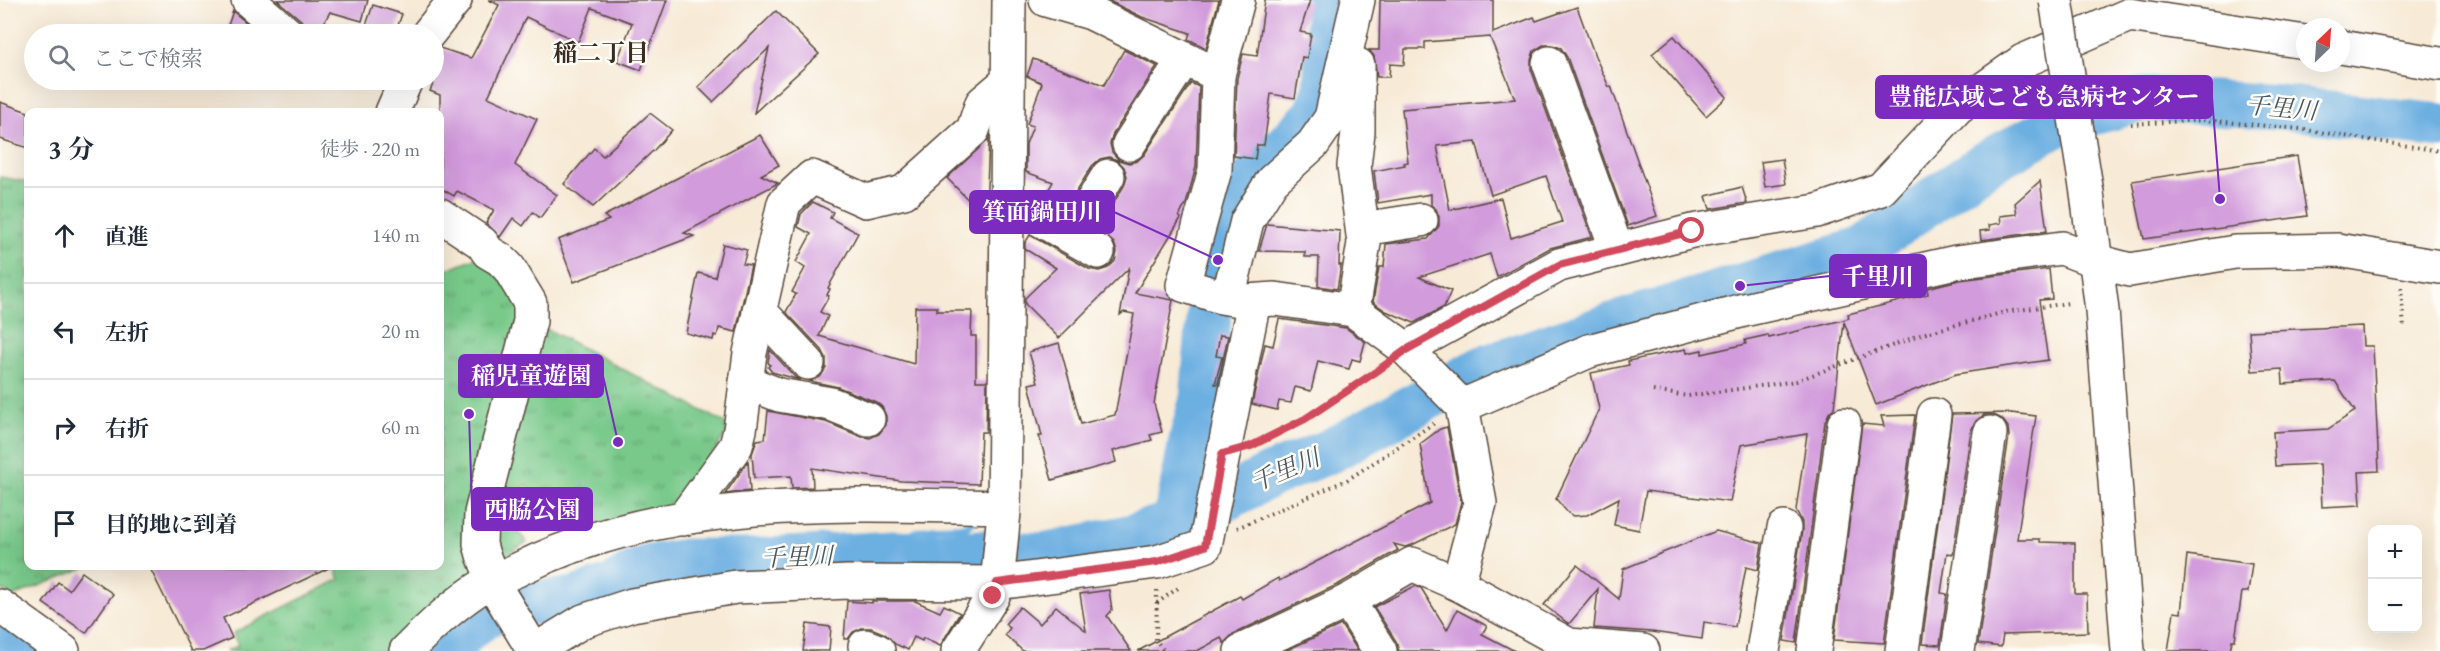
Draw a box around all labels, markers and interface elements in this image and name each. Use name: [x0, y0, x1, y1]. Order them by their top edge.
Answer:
north arrow: [2296, 18, 2350, 72]
search box: [24, 24, 444, 90]
district label: 稲二丁目: [553, 37, 649, 68]
icon: search: [45, 41, 78, 74]
text: ここで検索: [93, 44, 203, 73]
callout: 豊能広域こども急病センター: [1876, 76, 2212, 118]
text: 豊能広域こども急病センター: [1888, 81, 2200, 112]
water label: 千里川: [2244, 89, 2321, 126]
text: 3 分: [48, 132, 94, 166]
text: 徒歩 · 220 m: [320, 136, 420, 162]
callout: 箕面鍋田川: [970, 191, 1114, 233]
text: 箕面鍋田川: [982, 196, 1102, 227]
route start: [1678, 217, 1704, 243]
icon: ahead: [48, 219, 81, 252]
text: 直進: [105, 222, 149, 251]
text: 140 m: [372, 222, 420, 248]
callout: 千里川: [1830, 255, 1926, 297]
text: 千里川: [1842, 261, 1914, 292]
icon: left: [48, 315, 81, 348]
text: 左折: [105, 318, 149, 347]
text: 20 m: [381, 318, 420, 344]
callout: 稲児童遊園: [459, 355, 603, 397]
text: 稲児童遊園: [471, 360, 591, 391]
icon: right: [48, 411, 81, 444]
text: 右折: [105, 414, 149, 443]
text: 60 m: [381, 414, 420, 440]
water label: 千里川: [1246, 440, 1327, 498]
callout: 西脇公園: [472, 488, 592, 530]
text: 西脇公園: [484, 494, 580, 525]
icon: arrive: [48, 507, 81, 540]
text: 目的地に到着: [105, 510, 237, 539]
map controls: [2368, 525, 2422, 633]
button: +: [2368, 525, 2422, 579]
water label: 千里川: [760, 540, 836, 573]
button: −: [2368, 579, 2422, 633]
route end: [979, 582, 1005, 608]

